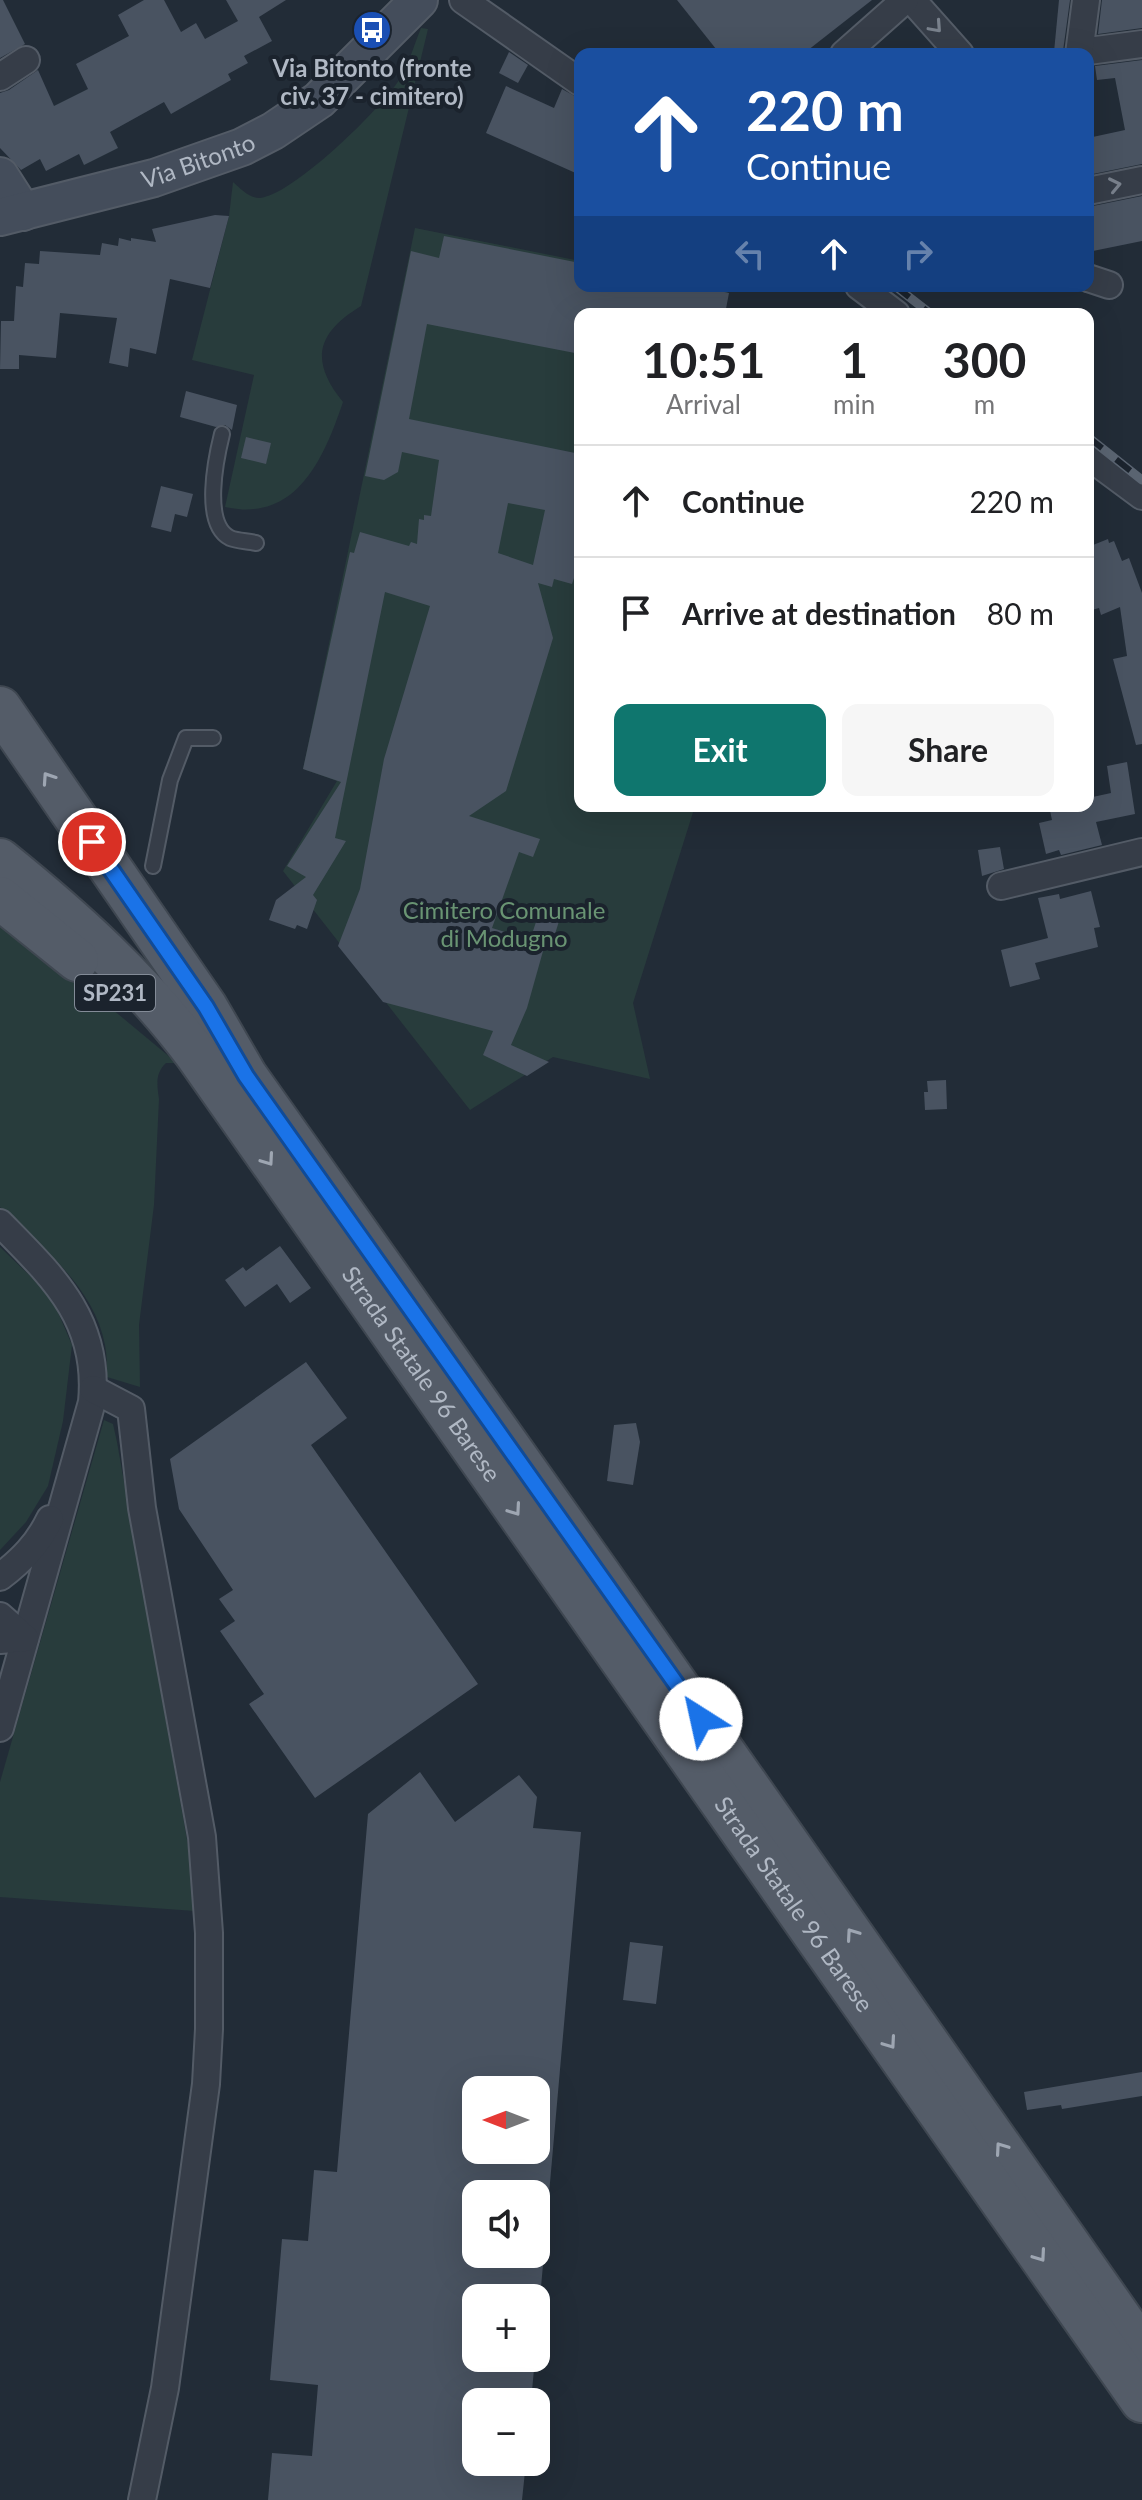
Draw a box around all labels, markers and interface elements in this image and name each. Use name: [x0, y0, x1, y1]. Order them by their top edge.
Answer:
bus stop icon: Via Bitonto (fronte civ. 37 - cimitero): [351, 9, 393, 51]
one-way arrow: [927, 18, 942, 32]
place label: Via Bitonto (fronte civ. 37 - cimitero): [271, 53, 472, 110]
text: 220 m: [746, 76, 904, 143]
icon: ahead: [614, 80, 718, 184]
street label: Via Bitonto: [138, 127, 260, 194]
text: Continue: [746, 144, 891, 188]
one-way arrow: [1108, 177, 1121, 194]
icon: left: [728, 232, 772, 276]
icon: ahead: [812, 232, 856, 276]
icon: right: [896, 232, 940, 276]
text: 10:51: [642, 331, 765, 388]
text: 1: [840, 331, 868, 388]
text: 300: [943, 331, 1026, 388]
text: Arrival: [666, 388, 741, 420]
text: min: [833, 388, 875, 420]
text: m: [974, 388, 995, 420]
icon: ahead: [614, 479, 658, 523]
text: Continue: [682, 483, 805, 519]
text: 220 m: [969, 483, 1054, 519]
icon: arrive: [614, 591, 658, 635]
text: Arrive at destination: [682, 595, 956, 631]
text: 80 m: [987, 595, 1054, 631]
button: Exit: [614, 704, 826, 796]
button: Share: [842, 704, 1054, 796]
one-way arrow: [43, 773, 58, 787]
pin: [58, 808, 126, 876]
icon: arrive: [70, 820, 114, 864]
park label: Cimitero Comunale di Modugno: [403, 895, 605, 952]
road number: SP231: [75, 975, 155, 1011]
one-way arrow: [258, 1151, 273, 1166]
street label: Strada Statale 96 Barese: [337, 1260, 508, 1487]
one-way arrow: [505, 1501, 520, 1515]
position arrow: [659, 1677, 743, 1761]
street label: Strada Statale 96 Barese: [709, 1791, 880, 2017]
one-way arrow: [847, 1929, 862, 1943]
one-way arrow: [880, 2034, 895, 2048]
north arrow: [462, 2076, 550, 2164]
map controls: [462, 2076, 550, 2476]
one-way arrow: [996, 2142, 1011, 2156]
button: sound: [462, 2180, 550, 2268]
one-way arrow: [1030, 2247, 1045, 2261]
button: +: [462, 2284, 550, 2372]
button: −: [462, 2388, 550, 2476]

